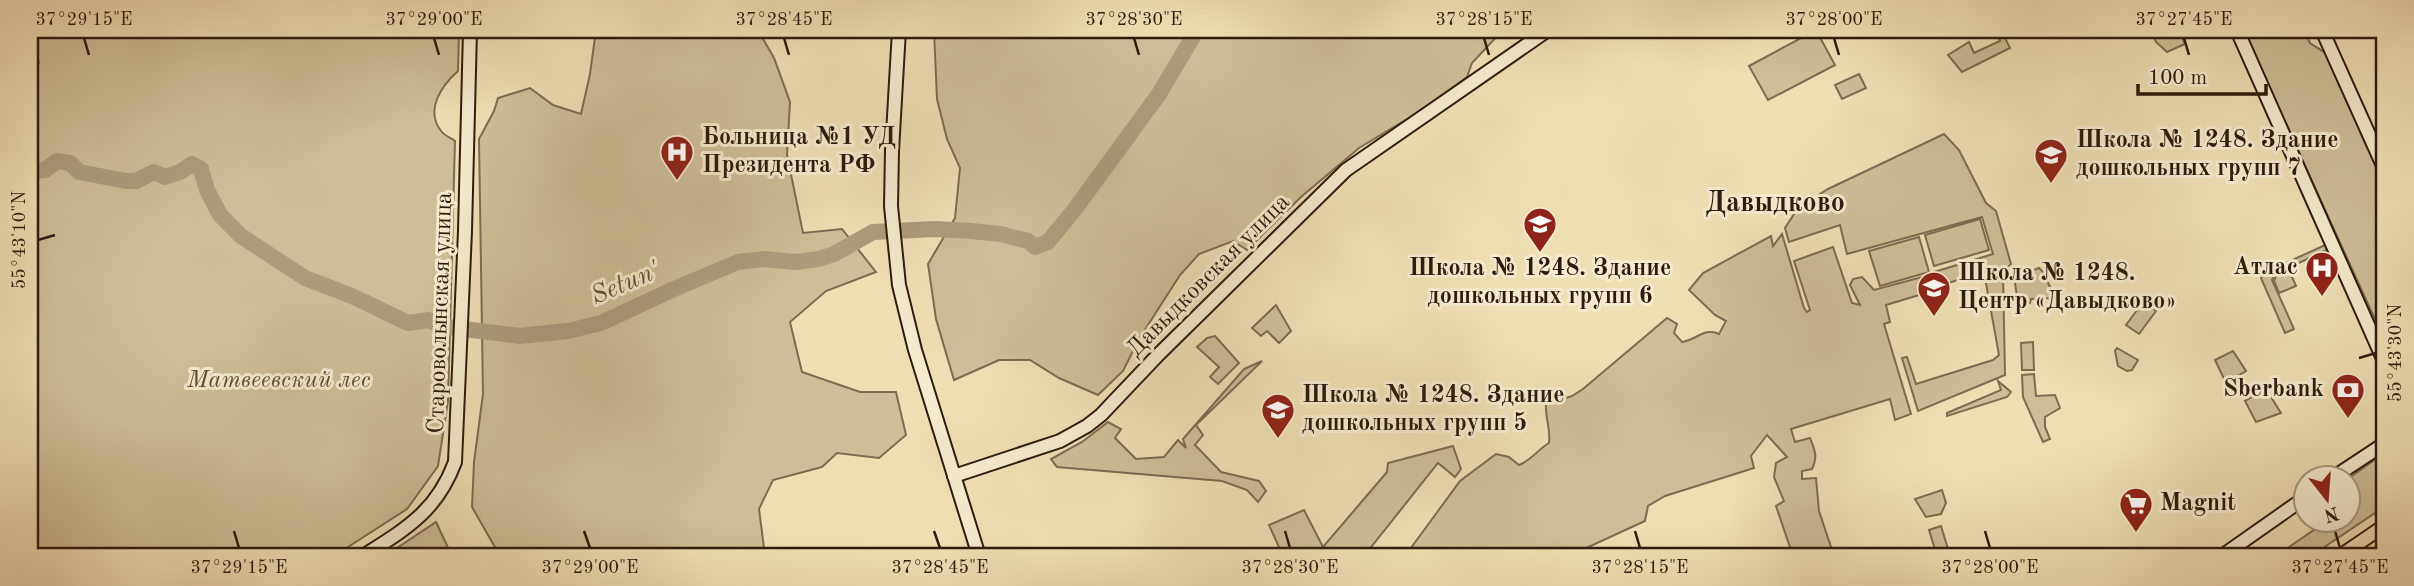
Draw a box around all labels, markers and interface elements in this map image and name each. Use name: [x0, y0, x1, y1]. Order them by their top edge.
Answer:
text: 37°29'15"E: [36, 11, 132, 29]
text: 37°29'00"E: [386, 11, 482, 29]
text: 37°28'45"E: [736, 11, 832, 29]
text: 37°28'30"E: [1086, 11, 1182, 29]
text: 37°28'15"E: [1436, 11, 1532, 29]
text: 37°28'00"E: [1786, 11, 1882, 29]
text: 37°27'45"E: [2136, 11, 2232, 29]
scale bar: [2138, 52, 2265, 96]
text: 100 m: [2148, 68, 2207, 89]
place label: Больница №1 УД Президента РФ: [702, 126, 896, 178]
place label: Школа № 1248. Здание дошкольных групп 7: [2076, 129, 2339, 181]
hospital icon: Больница №1 УД Президента РФ: [658, 133, 696, 182]
school or university icon: Школа № 1248. Здание дошкольных групп 7: [2032, 136, 2070, 185]
street label: Давыдковская улица: [1123, 190, 1295, 362]
district label: Давыдково: [1705, 190, 1845, 218]
text: 55°43'10"N: [11, 191, 29, 289]
street label: Староволынская улица: [425, 192, 457, 434]
school or university icon: Школа № 1248. Здание дошкольных групп 6: [1521, 205, 1559, 254]
hospital icon: Атлас: [2303, 249, 2341, 298]
place label: Атлас: [2233, 256, 2298, 280]
place label: Школа № 1248. Здание дошкольных групп 6: [1409, 257, 1671, 309]
water label: Setun': [587, 258, 663, 310]
place label: Школа № 1248. Центр «Давыдково»: [1958, 262, 2177, 314]
school or university icon: Школа № 1248. Центр «Давыдково»: [1915, 269, 1953, 318]
text: 55°43'30"N: [2387, 304, 2405, 402]
park label: Матвеевский лес: [186, 369, 371, 393]
bank icon: Sberbank: [2329, 371, 2367, 420]
place label: Sberbank: [2223, 378, 2324, 402]
place label: Школа № 1248. Здание дошкольных групп 5: [1302, 384, 1565, 436]
school or university icon: Школа № 1248. Здание дошкольных групп 5: [1259, 391, 1297, 440]
north arrow: [2292, 463, 2362, 534]
supermarket icon: Magnit: [2117, 485, 2155, 534]
place label: Magnit: [2160, 492, 2236, 516]
text: N: [2321, 502, 2341, 524]
text: 37°29'15"E: [191, 559, 287, 577]
text: 37°29'00"E: [542, 559, 638, 577]
text: 37°28'45"E: [892, 559, 988, 577]
text: 37°28'30"E: [1242, 559, 1338, 577]
text: 37°28'15"E: [1592, 559, 1688, 577]
text: 37°28'00"E: [1942, 559, 2038, 577]
text: 37°27'45"E: [2292, 559, 2388, 577]

